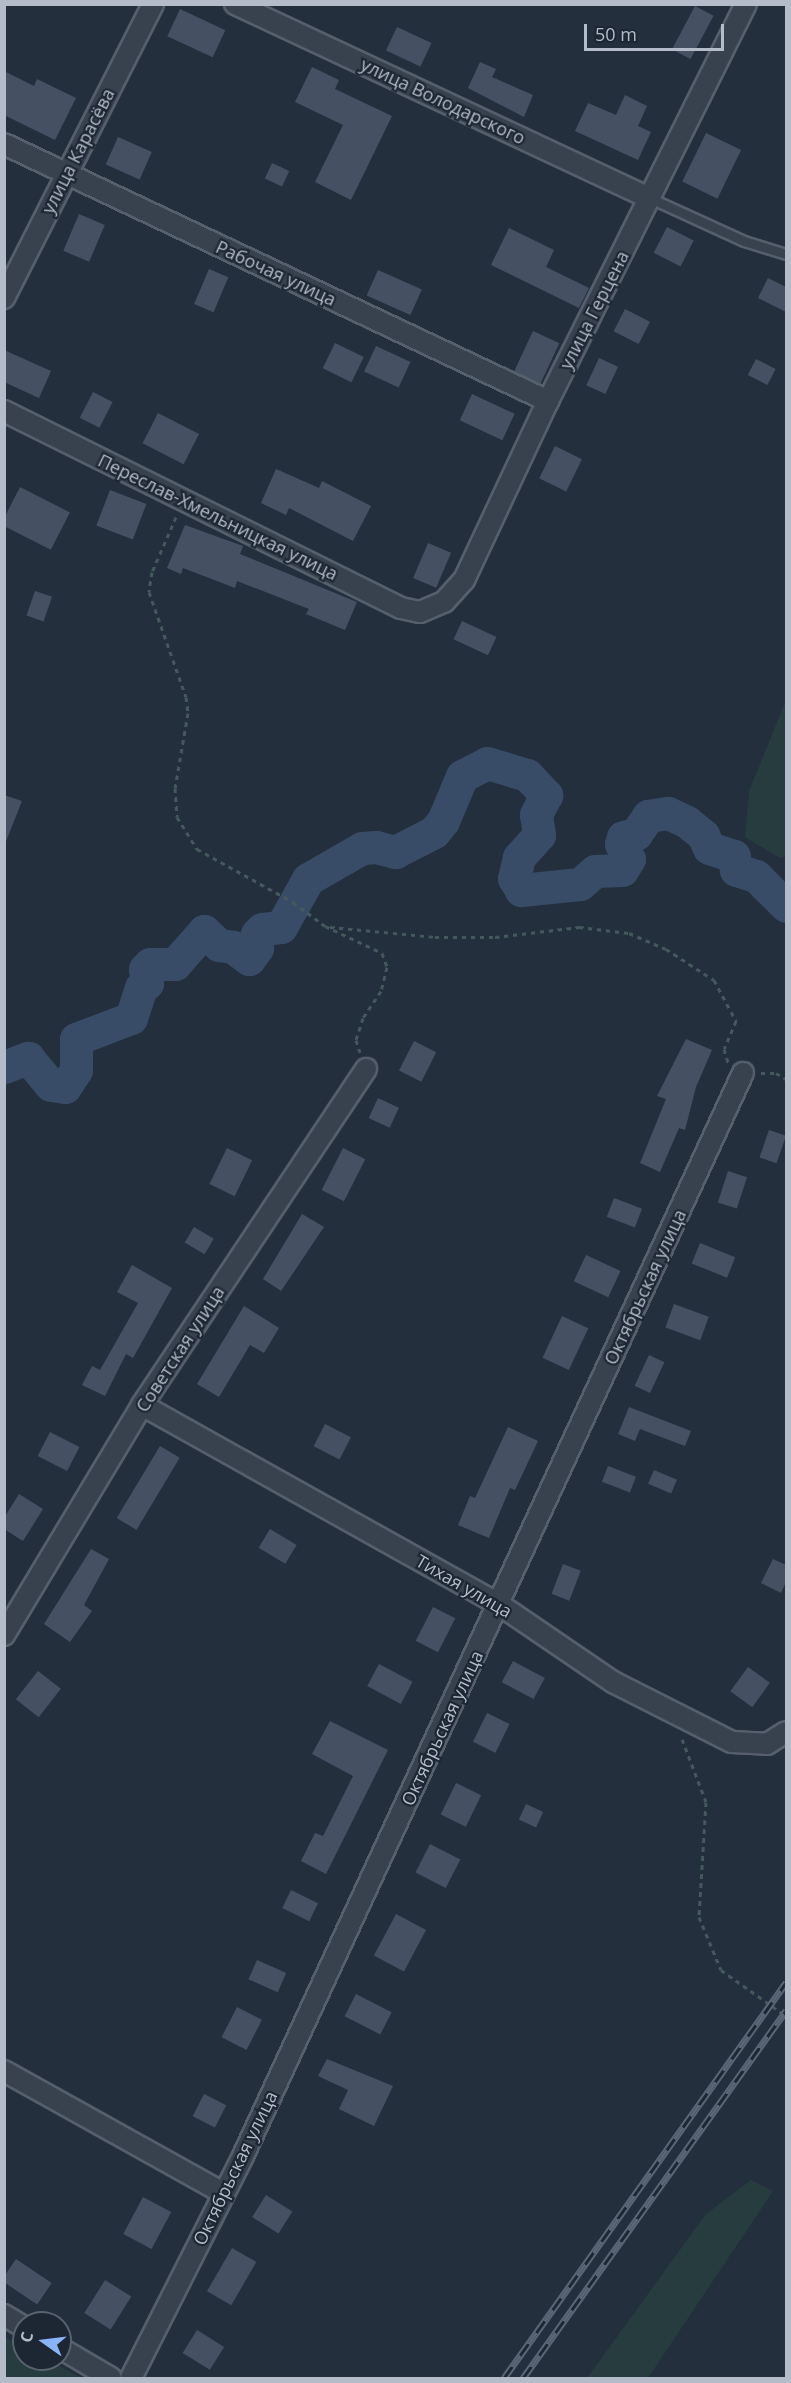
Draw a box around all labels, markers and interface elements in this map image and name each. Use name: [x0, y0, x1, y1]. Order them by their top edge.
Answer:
scale bar: [587, 12, 726, 50]
text: 50 m: [595, 22, 637, 46]
street label: улица Володарского: [357, 53, 529, 149]
street label: улица Карасёва: [37, 85, 119, 217]
street label: Рабочая улица: [213, 236, 339, 310]
street label: улица Герцена: [555, 247, 633, 373]
street label: Переслав-Хмельницкая улица: [95, 449, 341, 585]
street label: Октябрьская улица: [600, 1206, 690, 1368]
street label: Советская улица: [131, 1282, 229, 1416]
street label: Тихая улица: [412, 1550, 516, 1622]
street label: Октябрьская улица: [397, 1647, 487, 1809]
street label: Октябрьская улица: [188, 2087, 282, 2249]
north arrow: [12, 2311, 72, 2371]
text: С: [15, 2330, 38, 2345]

